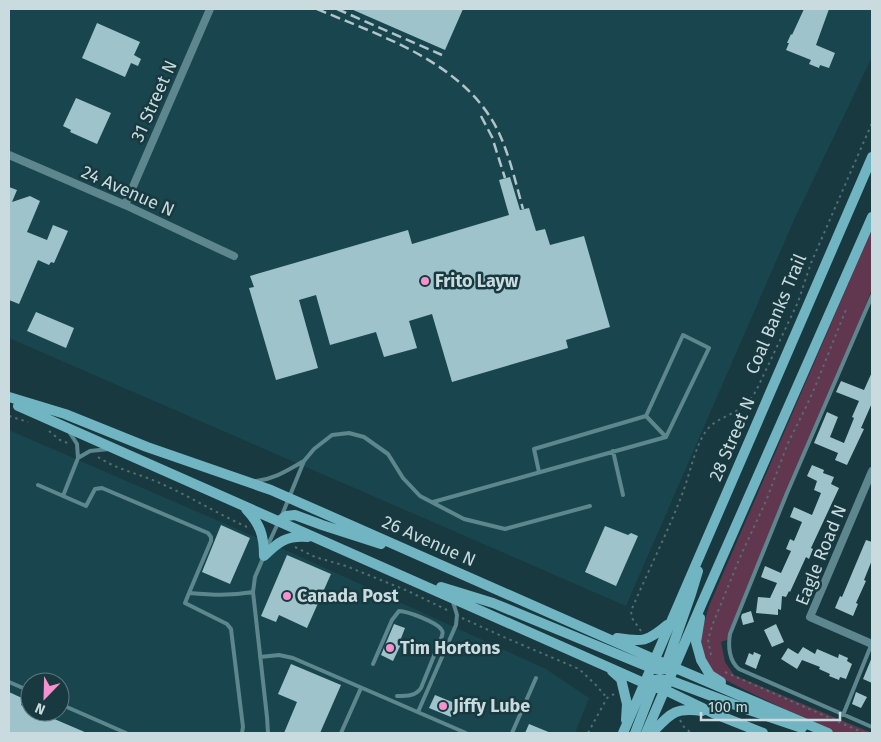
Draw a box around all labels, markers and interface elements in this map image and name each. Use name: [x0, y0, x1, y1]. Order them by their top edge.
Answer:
street label: 31 Street N: [126, 57, 182, 145]
street label: 24 Avenue N: [78, 161, 178, 221]
street label: Coal Banks Trail: [741, 251, 811, 377]
place label: Frito Layw: [435, 270, 519, 292]
marker: Frito Layw: [419, 275, 431, 287]
street label: 28 Street N: [704, 394, 760, 484]
street label: Eagle Road N: [791, 501, 851, 609]
street label: 26 Avenue N: [379, 511, 479, 571]
place label: Canada Post: [297, 585, 400, 607]
marker: Canada Post: [281, 590, 293, 602]
place label: Tim Hortons: [400, 637, 501, 659]
marker: Tim Hortons: [384, 642, 396, 654]
north arrow: [20, 672, 70, 722]
scale bar: [701, 690, 840, 722]
place label: Jiffy Lube: [452, 695, 530, 717]
text: 100 m: [708, 698, 748, 716]
text: N: [33, 699, 48, 718]
marker: Jiffy Lube: [437, 700, 449, 712]

